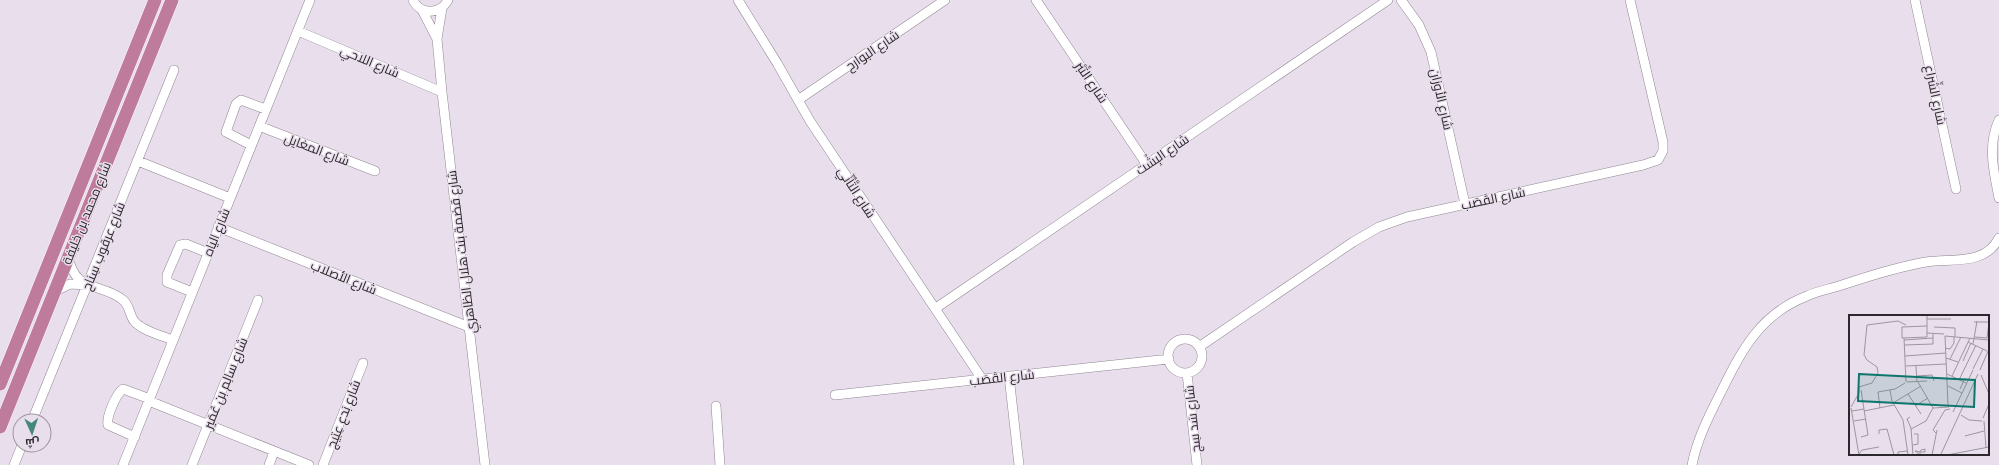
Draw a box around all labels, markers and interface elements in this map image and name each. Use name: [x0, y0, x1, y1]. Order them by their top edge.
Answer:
street label: شارع البوارح: [842, 26, 902, 75]
street label: شارع اللاحي: [337, 41, 402, 83]
street label: شارع التِّبْر: [1071, 57, 1113, 106]
street label: شارع الشِّراع: [1921, 63, 1953, 127]
street label: شارع الأوزان: [1426, 67, 1457, 132]
street label: شارع المغايل: [282, 129, 352, 170]
street label: شارع البِشْت: [1132, 130, 1192, 178]
street label: شارع محمد بن خليفة: [58, 159, 115, 267]
street label: شارع التَّأنِّي: [832, 163, 880, 222]
street label: شارع قضمة بنت هلال الظاهري: [443, 169, 482, 334]
street label: شارع القَصَب: [1459, 183, 1527, 214]
street label: شارع عرقوب سِناح: [78, 199, 129, 293]
street label: شارع الياه: [199, 206, 234, 259]
street label: شارع الأصلاب: [308, 257, 379, 298]
inset map: [1849, 315, 1989, 455]
street label: شارع سالِم بن عُمَير: [199, 335, 253, 433]
street label: شارع القَصَب: [969, 366, 1035, 389]
street label: شارع بَدع عِتِيج: [323, 377, 364, 451]
street label: شارع سَد سِج: [1181, 384, 1204, 453]
north arrow: [12, 413, 52, 453]
text: ش: [25, 436, 40, 450]

